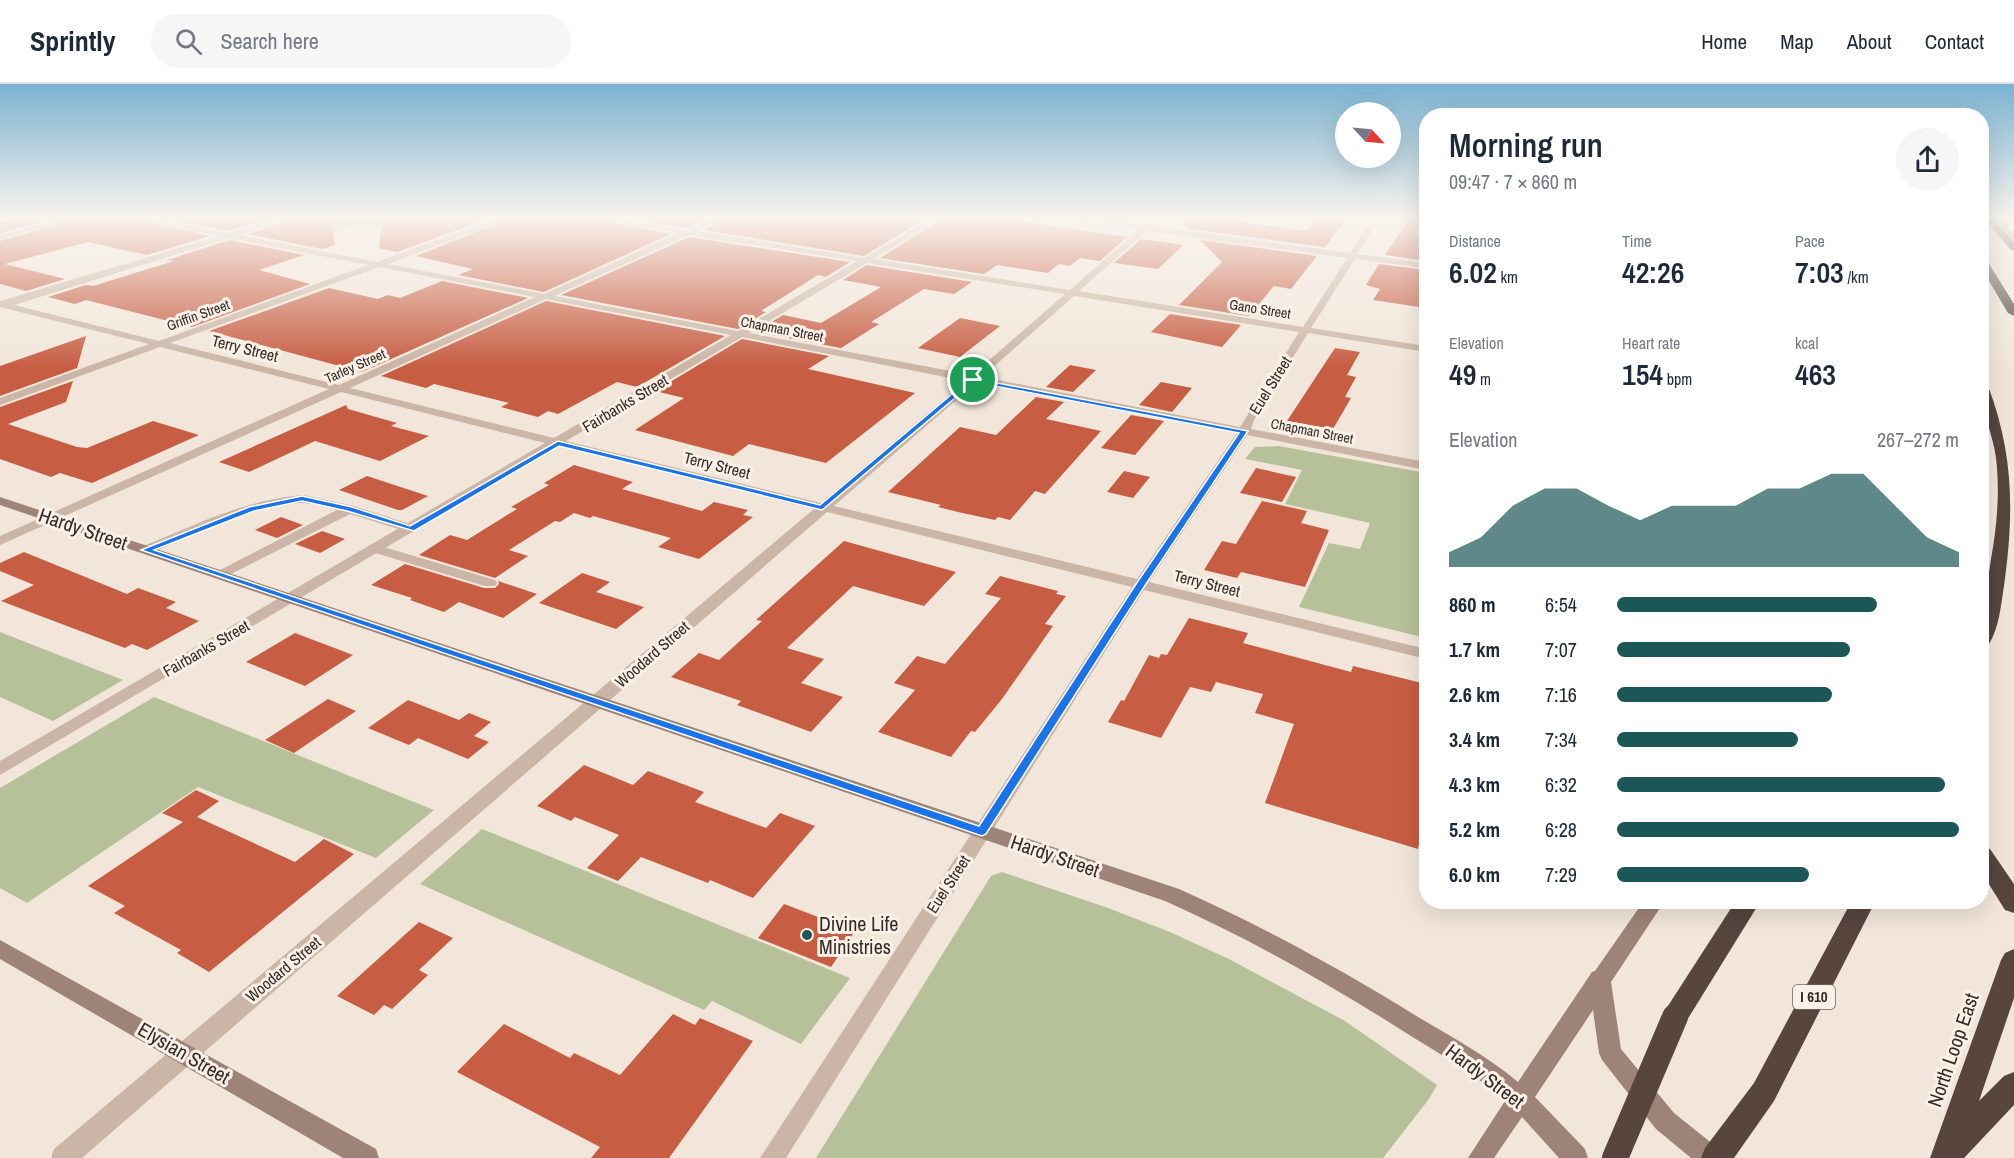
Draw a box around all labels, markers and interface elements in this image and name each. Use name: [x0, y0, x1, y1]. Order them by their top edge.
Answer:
search box: [151, 14, 571, 68]
text: Sprintly: [30, 22, 115, 60]
icon: search: [172, 25, 205, 58]
text: Search here: [220, 26, 319, 56]
text: Home: [1701, 27, 1747, 56]
text: Map: [1780, 27, 1814, 56]
text: About: [1847, 27, 1892, 56]
text: Contact: [1925, 27, 1984, 56]
north arrow: [1335, 102, 1401, 168]
map controls: [1335, 102, 1401, 168]
text: Morning run: [1449, 123, 1603, 167]
button: share: [1896, 128, 1959, 191]
text: 09:47 · 7 × 860 m: [1449, 168, 1577, 195]
text: Distance: [1449, 230, 1501, 252]
text: Time: [1622, 230, 1652, 252]
text: Pace: [1795, 230, 1825, 252]
text: 6.02: [1449, 252, 1497, 292]
text: 42:26: [1622, 252, 1684, 292]
text: 7:03: [1795, 252, 1844, 292]
text: km: [1497, 266, 1518, 288]
text: /km: [1844, 266, 1869, 288]
street label: Griffin Street: [164, 295, 232, 335]
street label: Gano Street: [1228, 295, 1292, 323]
street label: Chapman Street: [739, 312, 825, 346]
street label: Terry Street: [209, 329, 281, 367]
text: Elevation: [1449, 332, 1504, 354]
text: Heart rate: [1622, 332, 1680, 354]
text: kcal: [1795, 332, 1818, 354]
street label: Tarley Street: [322, 345, 388, 387]
street label: Euel Street: [1243, 351, 1297, 418]
pin: [947, 354, 998, 405]
text: 49: [1449, 354, 1476, 394]
text: 154: [1622, 354, 1663, 394]
text: 463: [1795, 354, 1836, 394]
icon: arrive: [956, 363, 989, 396]
text: m: [1476, 368, 1491, 390]
text: bpm: [1663, 368, 1692, 390]
street label: Fairbanks Street: [578, 369, 672, 437]
street label: Chapman Street: [1269, 414, 1355, 448]
text: Elevation: [1449, 426, 1517, 453]
text: 267–272 m: [1877, 426, 1959, 453]
street label: Terry Street: [681, 446, 753, 484]
street label: Hardy Street: [35, 501, 131, 556]
street label: Terry Street: [1171, 564, 1243, 602]
text: 860 m: [1449, 591, 1496, 618]
text: 6:54: [1545, 591, 1577, 618]
street label: Fairbanks Street: [159, 614, 254, 682]
street label: Woodard Street: [610, 615, 694, 692]
text: 1.7 km: [1449, 636, 1500, 663]
text: 7:07: [1545, 636, 1577, 663]
text: 2.6 km: [1449, 681, 1500, 708]
text: 7:16: [1545, 681, 1577, 708]
text: 3.4 km: [1449, 726, 1500, 753]
text: 7:34: [1545, 726, 1577, 753]
text: 4.3 km: [1449, 771, 1500, 798]
text: 6:32: [1545, 771, 1577, 798]
text: 5.2 km: [1449, 816, 1500, 843]
text: 6:28: [1545, 816, 1577, 843]
street label: Hardy Street: [1007, 828, 1103, 883]
street label: Euel Street: [921, 850, 975, 917]
text: 6.0 km: [1449, 861, 1500, 888]
text: 7:29: [1545, 861, 1577, 888]
place label: Divine Life Ministries: [819, 910, 898, 960]
marker: Divine Life Ministries: [800, 928, 814, 942]
street label: Woodard Street: [241, 931, 325, 1007]
road number: I 610: [1793, 985, 1835, 1009]
street label: North Loop East: [1920, 989, 1985, 1110]
street label: Elysian Street: [133, 1015, 236, 1090]
street label: Hardy Street: [1440, 1037, 1531, 1114]

